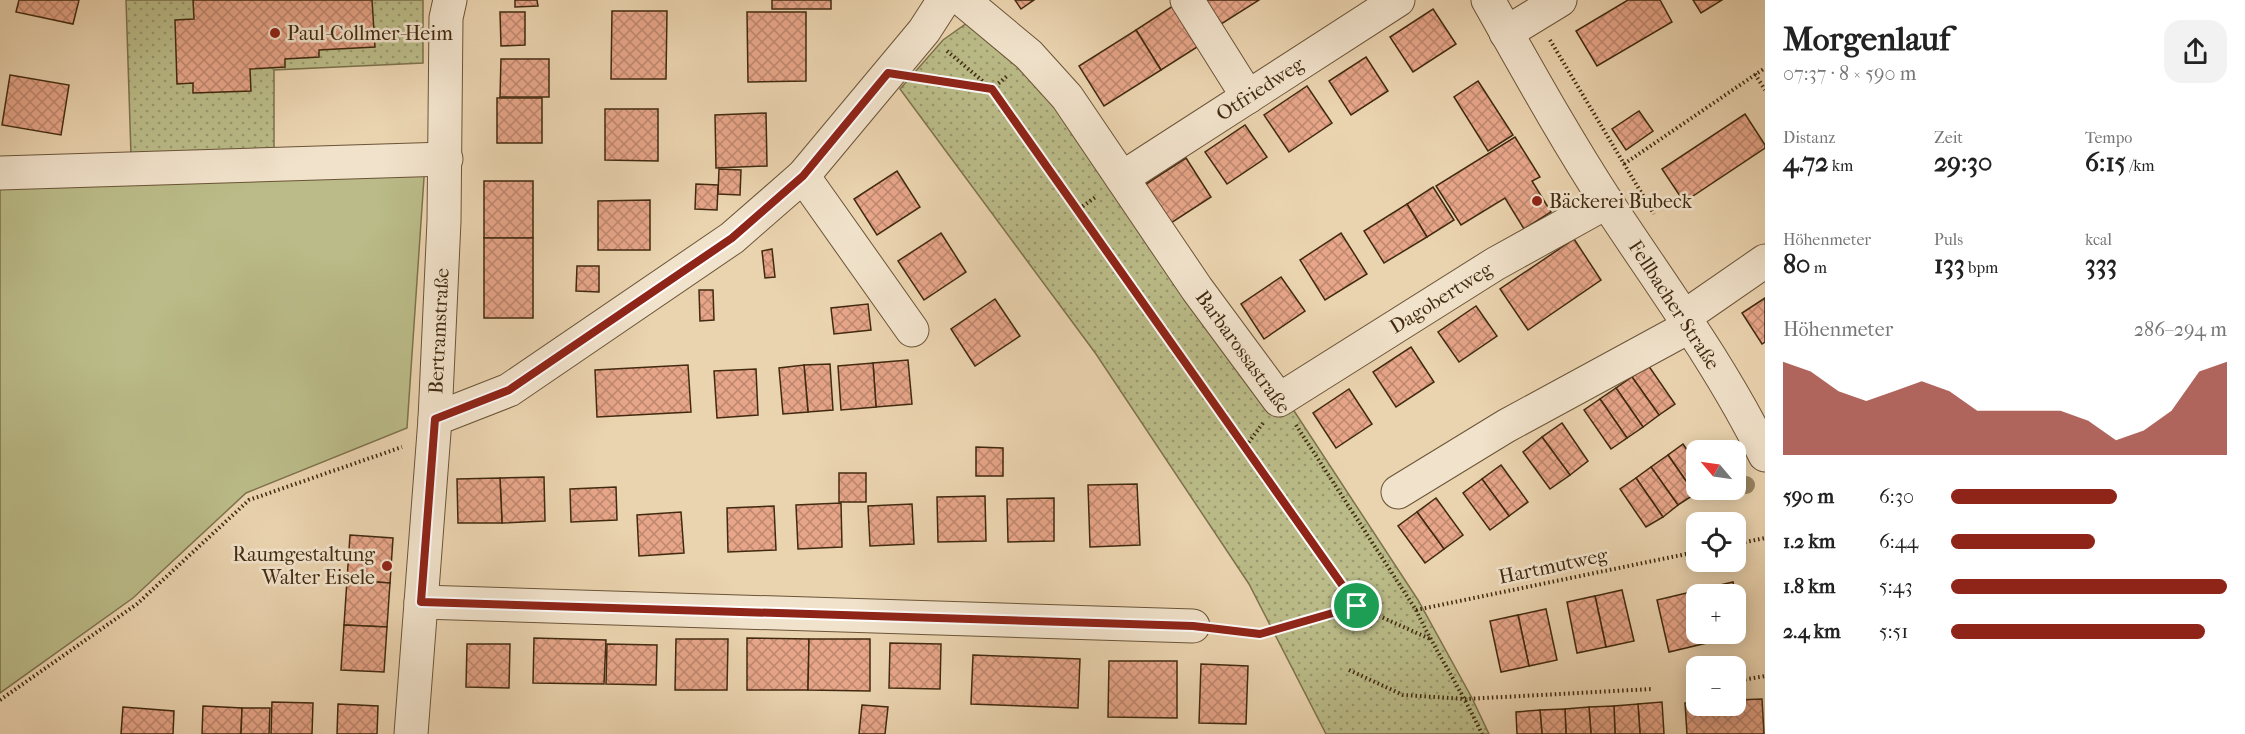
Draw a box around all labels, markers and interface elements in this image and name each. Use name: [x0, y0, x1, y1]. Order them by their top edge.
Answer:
text: Morgenlauf: [1783, 20, 1950, 59]
button: share: [2164, 20, 2227, 83]
place label: Paul-Collmer-Heim: [287, 22, 453, 45]
marker: Paul-Collmer-Heim: [268, 26, 282, 40]
street label: Otfriedweg: [1212, 52, 1308, 126]
text: 07:37 · 8 × 590 m: [1783, 62, 1916, 85]
text: Distanz: [1783, 128, 1835, 147]
text: Zeit: [1934, 128, 1963, 147]
text: Tempo: [2085, 128, 2132, 147]
text: 4.72: [1783, 147, 1828, 178]
text: 29:30: [1934, 147, 1992, 178]
text: 6:15: [2085, 147, 2126, 178]
text: km: [1828, 156, 1853, 175]
text: /km: [2126, 156, 2155, 175]
place label: Bäckerei Bubeck: [1549, 190, 1693, 213]
marker: Bäckerei Bubeck: [1530, 194, 1544, 208]
text: Höhenmeter: [1783, 230, 1871, 249]
text: Puls: [1934, 230, 1963, 249]
text: kcal: [2085, 230, 2112, 249]
street label: Fellbacher Straße: [1624, 236, 1724, 374]
text: 80: [1783, 249, 1810, 280]
text: 133: [1934, 249, 1965, 280]
text: 333: [2085, 249, 2117, 280]
street label: Dagobertweg: [1386, 257, 1497, 339]
text: m: [1810, 258, 1827, 277]
text: bpm: [1965, 258, 1998, 277]
street label: Bertramstraße: [424, 267, 454, 395]
street label: Barbarossastraße: [1191, 286, 1295, 418]
text: Höhenmeter: [1783, 318, 1893, 341]
text: 286–294 m: [2134, 318, 2227, 341]
north arrow: [1686, 440, 1746, 500]
map controls: [1686, 440, 1746, 716]
text: 590 m: [1783, 485, 1834, 508]
text: 6:30: [1879, 485, 1914, 508]
button: locate: [1686, 512, 1746, 572]
text: 1.2 km: [1783, 530, 1836, 553]
text: 6:44: [1879, 530, 1918, 553]
place label: Raumgestaltung Walter Eisele: [233, 543, 375, 589]
street label: Hartmutweg: [1496, 543, 1610, 589]
marker: Raumgestaltung Walter Eisele: [380, 559, 394, 573]
text: 1.8 km: [1783, 575, 1835, 598]
text: 5:43: [1879, 575, 1913, 598]
pin: [1331, 580, 1382, 631]
button: +: [1686, 584, 1746, 644]
icon: arrive: [1340, 589, 1373, 622]
text: 2.4 km: [1783, 620, 1841, 643]
text: 5:51: [1879, 620, 1908, 643]
button: −: [1686, 656, 1746, 716]

